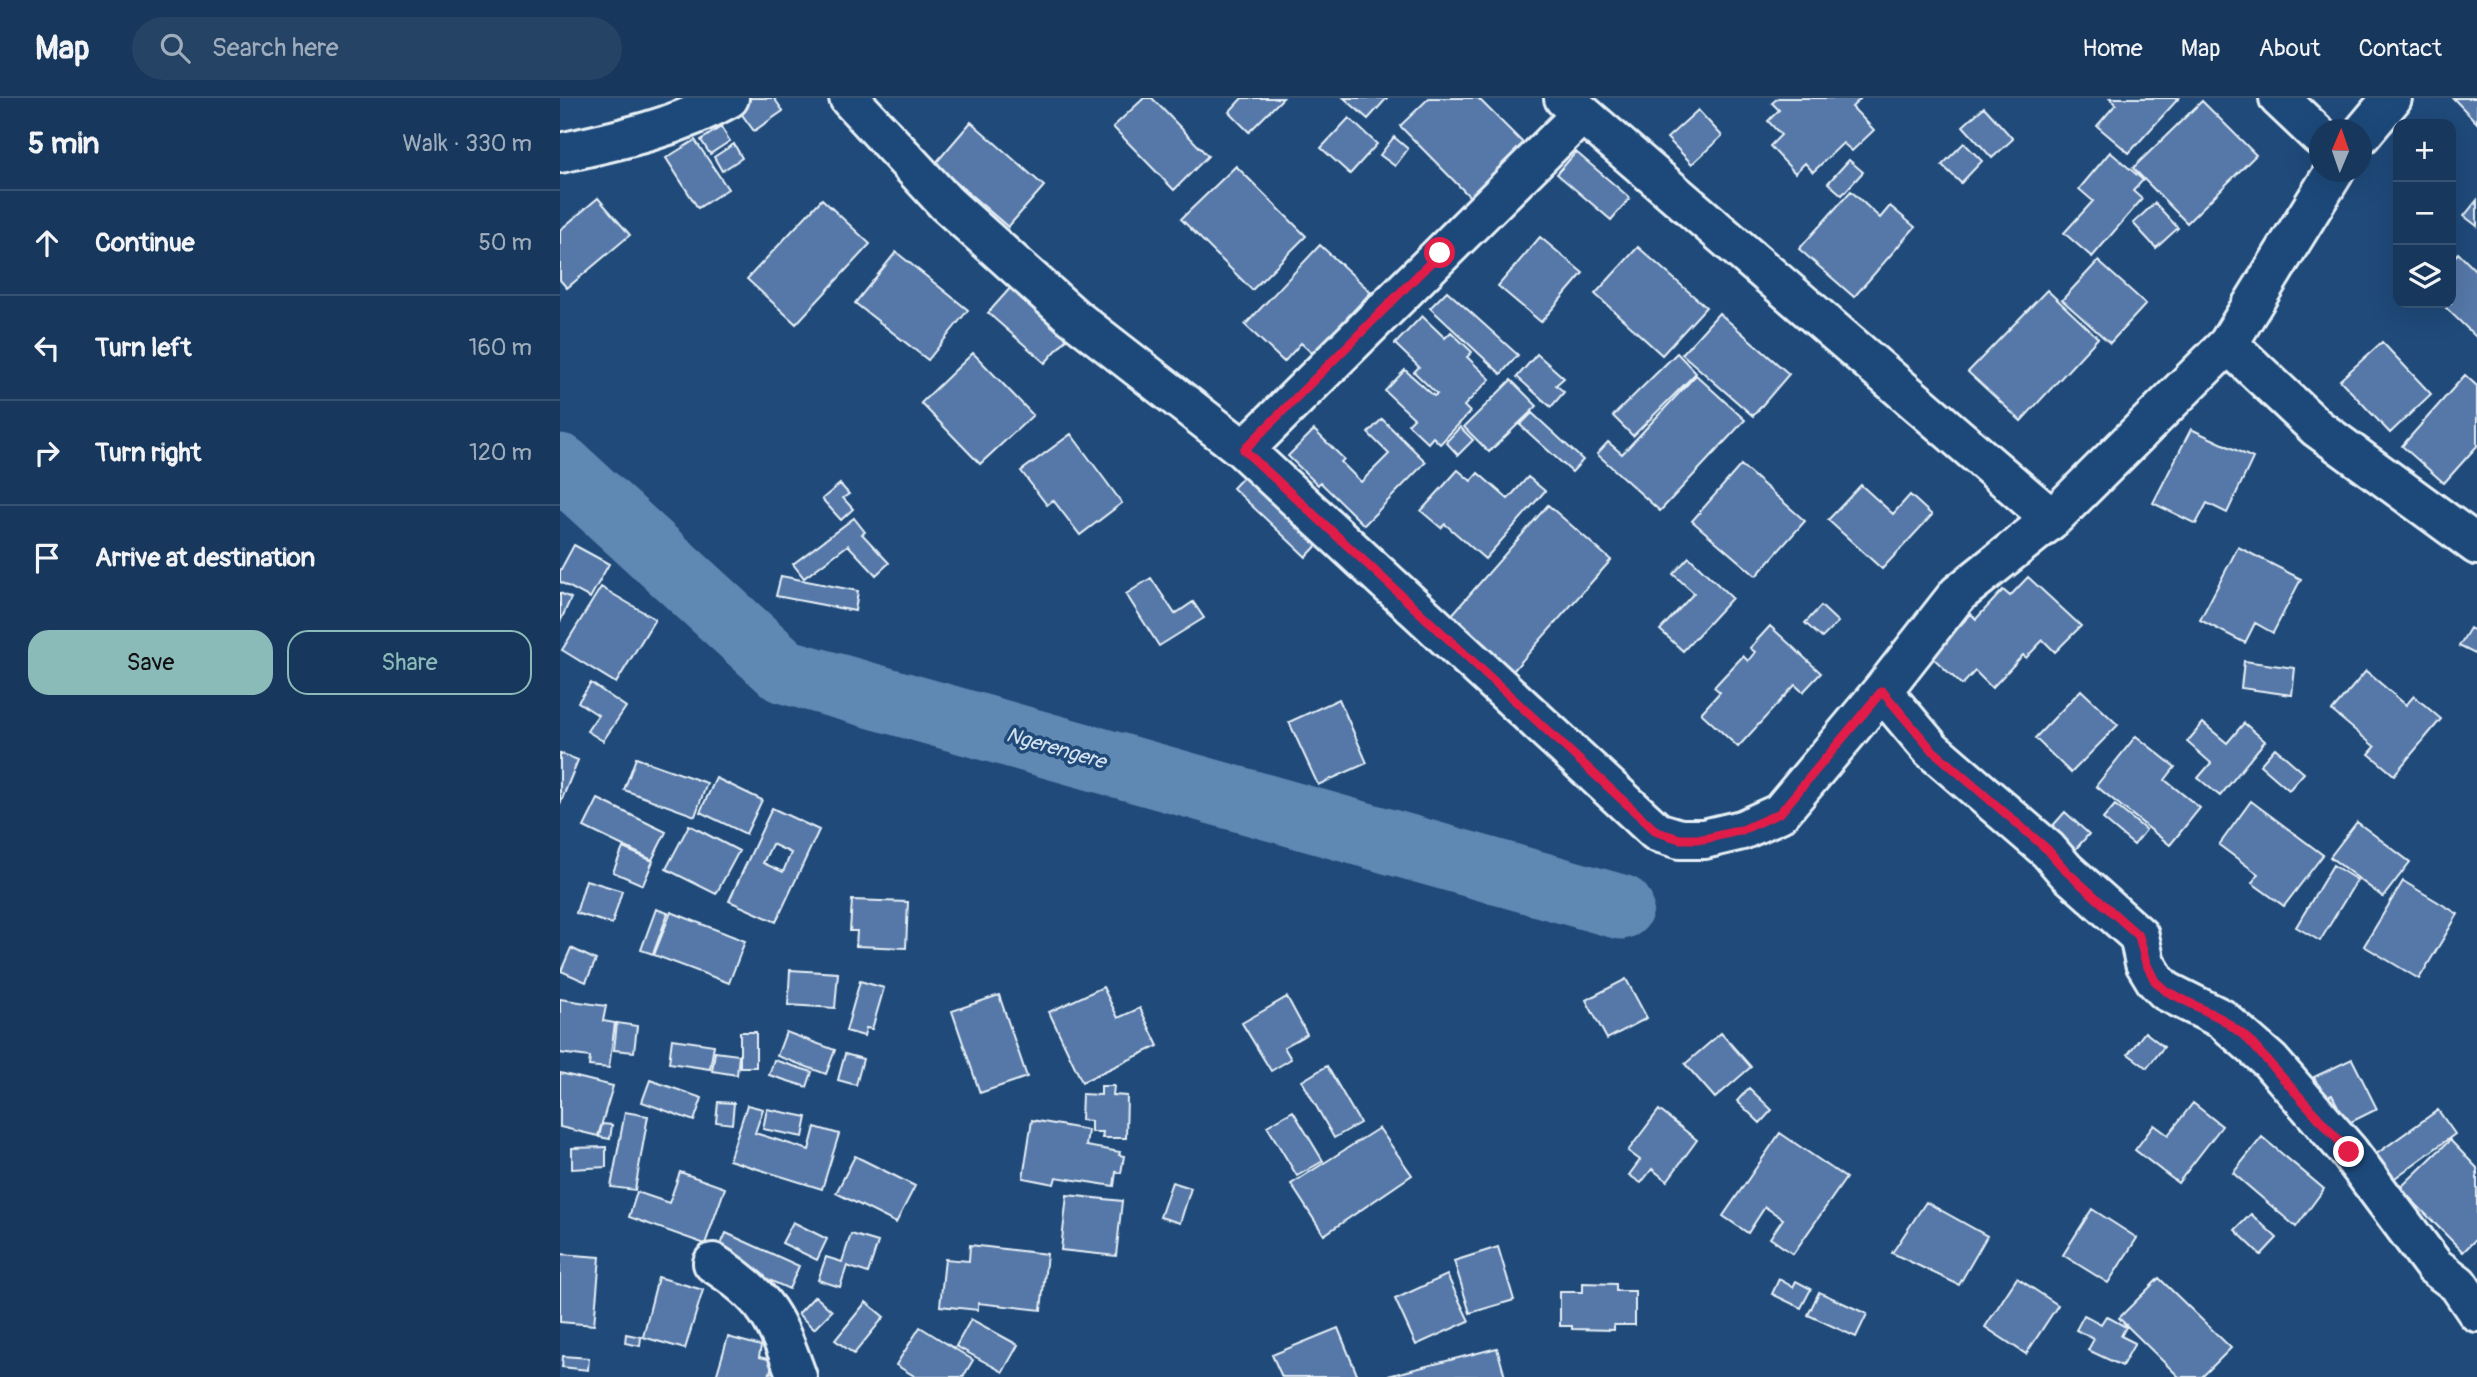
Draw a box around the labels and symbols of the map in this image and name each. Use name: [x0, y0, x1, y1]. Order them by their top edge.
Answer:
north arrow: [2309, 119, 2372, 182]
route start: [1424, 237, 1455, 268]
water label: Ngerengere: [1003, 721, 1111, 776]
route end: [2333, 1136, 2364, 1167]

